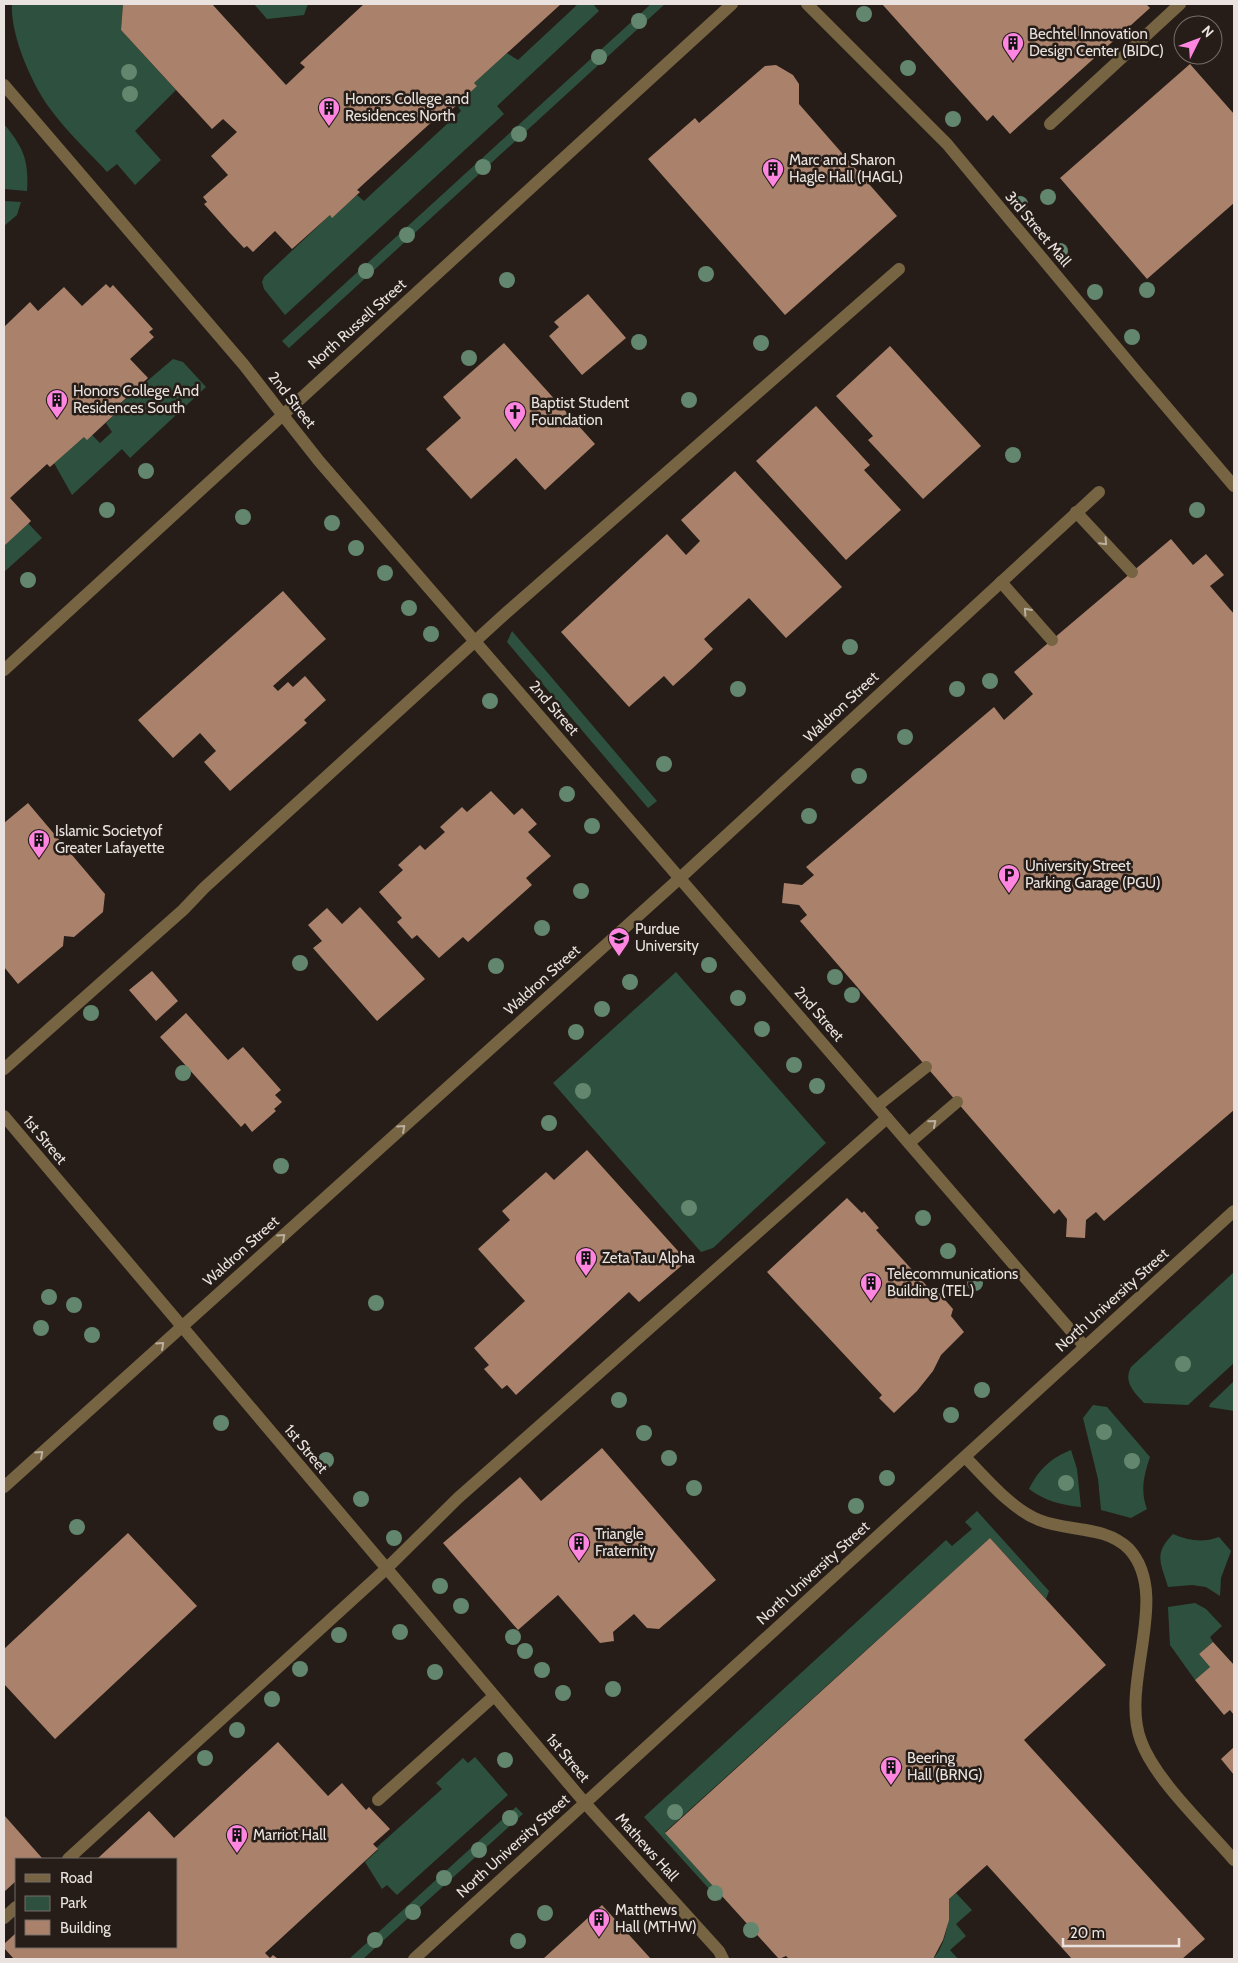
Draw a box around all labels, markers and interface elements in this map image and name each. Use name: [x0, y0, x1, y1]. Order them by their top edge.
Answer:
north arrow: [1173, 15, 1223, 65]
text: N: [1198, 22, 1218, 41]
place label: Bechtel Innovation Design Center (BIDC): [1029, 25, 1164, 60]
building icon: Bechtel Innovation Design Center (BIDC): [1001, 31, 1025, 62]
place label: Honors College and Residences North: [345, 90, 469, 125]
building icon: Honors College and Residences North: [317, 96, 341, 127]
place label: Marc and Sharon Hagle Hall (HAGL): [789, 151, 903, 186]
building icon: Marc and Sharon Hagle Hall (HAGL): [761, 157, 785, 188]
street label: 3rd Street Mall: [1001, 188, 1075, 271]
street label: North Russell Street: [304, 275, 410, 373]
street label: 2nd Street: [264, 368, 320, 432]
place label: Honors College And Residences South: [73, 382, 199, 417]
building icon: Honors College And Residences South: [45, 388, 69, 419]
place label: Baptist Student Foundation: [531, 394, 629, 429]
church icon: Baptist Student Foundation: [503, 400, 527, 431]
one-way arrow: [1098, 537, 1107, 546]
one-way arrow: [1023, 608, 1032, 617]
street label: Waldron Street: [800, 668, 882, 746]
street label: 2nd Street: [525, 677, 583, 739]
place label: Islamic Societyof Greater Lafayette: [55, 822, 165, 857]
building icon: Islamic Societyof Greater Lafayette: [27, 828, 51, 859]
place label: University Street Parking Garage (PGU): [1025, 857, 1161, 892]
parking icon: University Street Parking Garage (PGU): [997, 863, 1021, 894]
place label: Purdue University: [635, 920, 699, 955]
school or university icon: Purdue University: [607, 926, 631, 957]
street label: Waldron Street: [500, 941, 584, 1019]
street label: 2nd Street: [790, 983, 848, 1045]
street label: 1st Street: [19, 1112, 71, 1168]
one-way arrow: [927, 1120, 936, 1129]
one-way arrow: [397, 1125, 406, 1134]
street label: Waldron Street: [199, 1212, 283, 1290]
one-way arrow: [276, 1233, 285, 1242]
street label: North University Street: [1052, 1245, 1172, 1355]
building icon: Zeta Tau Alpha: [574, 1246, 598, 1277]
place label: Zeta Tau Alpha: [602, 1249, 696, 1267]
place label: Telecommunications Building (TEL): [887, 1265, 1018, 1300]
building icon: Telecommunications Building (TEL): [859, 1271, 883, 1302]
one-way arrow: [155, 1342, 164, 1351]
street label: 1st Street: [280, 1421, 332, 1477]
one-way arrow: [34, 1451, 43, 1460]
street label: North University Street: [753, 1518, 873, 1628]
place label: Triangle Fraternity: [595, 1525, 656, 1560]
building icon: Triangle Fraternity: [567, 1531, 591, 1562]
street label: 1st Street: [542, 1730, 594, 1786]
place label: Beering Hall (BRNG): [907, 1749, 983, 1784]
building icon: Beering Hall (BRNG): [879, 1755, 903, 1786]
street label: North University Street: [453, 1791, 573, 1901]
street label: Mathews Hall: [612, 1809, 682, 1885]
building icon: Marriot Hall: [225, 1823, 249, 1854]
place label: Marriot Hall: [253, 1826, 327, 1844]
legend: [15, 1858, 178, 1948]
text: Road: [60, 1869, 93, 1887]
text: Park: [60, 1894, 87, 1912]
place label: Matthews Hall (MTHW): [615, 1901, 697, 1936]
building icon: Matthews Hall (MTHW): [587, 1907, 611, 1938]
scale bar: [1063, 1916, 1179, 1948]
text: Building: [60, 1919, 111, 1937]
text: 20 m: [1070, 1924, 1105, 1942]

